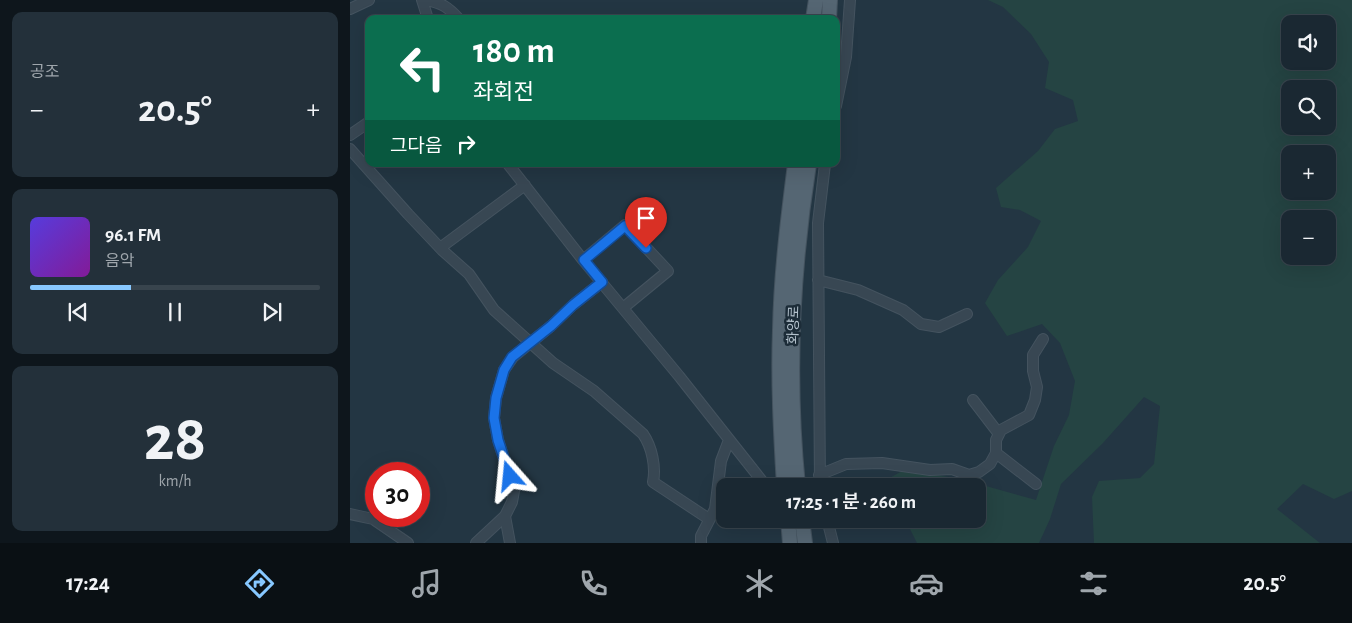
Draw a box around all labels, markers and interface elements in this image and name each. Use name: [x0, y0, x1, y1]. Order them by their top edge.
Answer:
map controls: [1281, 15, 1336, 265]
button: sound: [1281, 15, 1336, 70]
text: 180 m: [473, 34, 555, 69]
icon: left: [390, 35, 455, 100]
text: 공조: [30, 64, 59, 80]
button: search: [1281, 80, 1336, 135]
text: 좌회전: [473, 81, 534, 103]
text: 20.5°: [138, 91, 212, 129]
text: −: [30, 96, 43, 124]
text: +: [307, 96, 320, 124]
icon: right: [452, 130, 480, 158]
text: 그다음: [390, 137, 442, 156]
button: +: [1281, 145, 1336, 200]
pin: [625, 197, 667, 248]
icon: arrive: [632, 204, 660, 232]
button: −: [1281, 210, 1336, 265]
text: 96.1 FM: [105, 226, 161, 245]
text: 음악: [105, 253, 134, 269]
icon: previous: [64, 298, 92, 326]
icon: pause: [161, 298, 189, 326]
icon: next: [258, 298, 286, 326]
street label: 화양로: [785, 305, 802, 345]
text: 28: [144, 407, 206, 472]
position arrow: [483, 449, 535, 501]
speed limit sign: 30: [365, 462, 430, 527]
text: km/h: [158, 473, 192, 489]
text: 17:25 · 1 분 · 260 m: [786, 493, 916, 512]
icon: directions: [242, 566, 277, 601]
icon: music: [409, 566, 444, 601]
icon: phone: [576, 566, 611, 601]
icon: climate: [742, 566, 777, 601]
icon: car: [909, 566, 944, 601]
icon: filters: [1076, 566, 1111, 601]
text: 17:24: [66, 572, 110, 594]
text: 20.5°: [1243, 572, 1286, 594]

